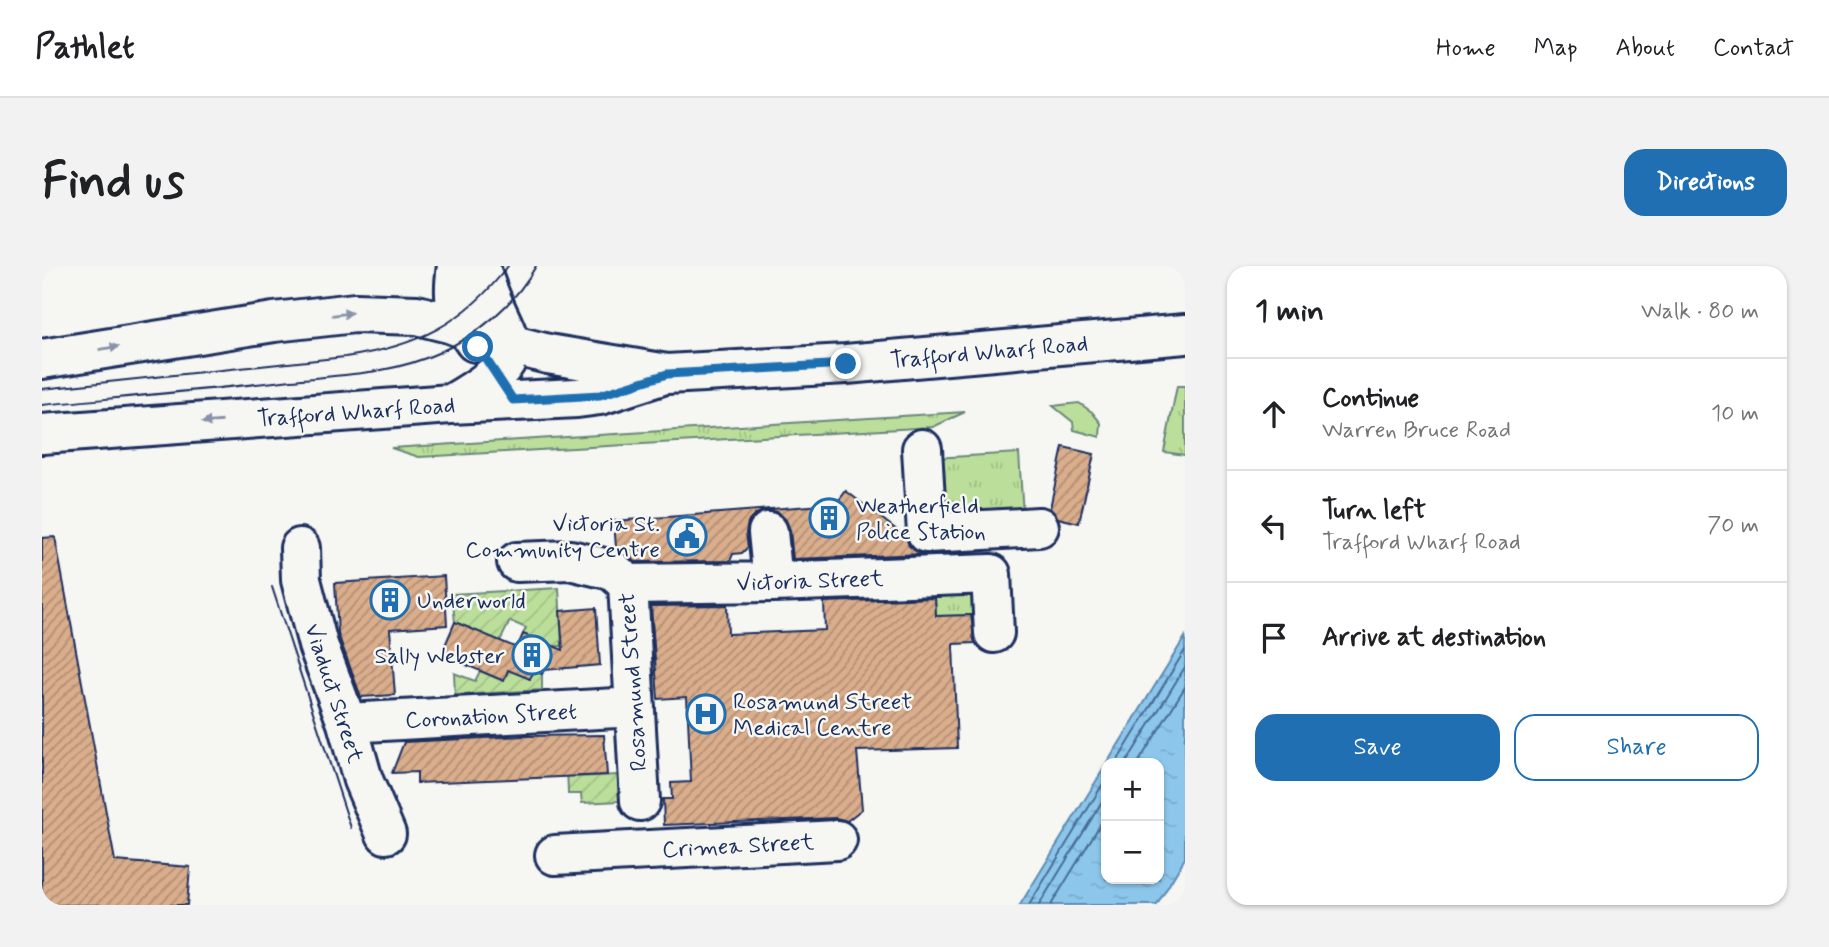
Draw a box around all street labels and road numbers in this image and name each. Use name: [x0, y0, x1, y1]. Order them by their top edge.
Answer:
street label: Trafford Wharf Road: [889, 329, 1089, 378]
street label: Trafford Wharf Road: [256, 391, 456, 436]
street label: Victoria Street: [736, 564, 885, 600]
street label: Rosamund Street: [613, 591, 655, 772]
street label: Viaduct Street: [296, 620, 370, 768]
street label: Coronation Street: [405, 698, 578, 736]
street label: Crimea Street: [661, 828, 815, 866]

